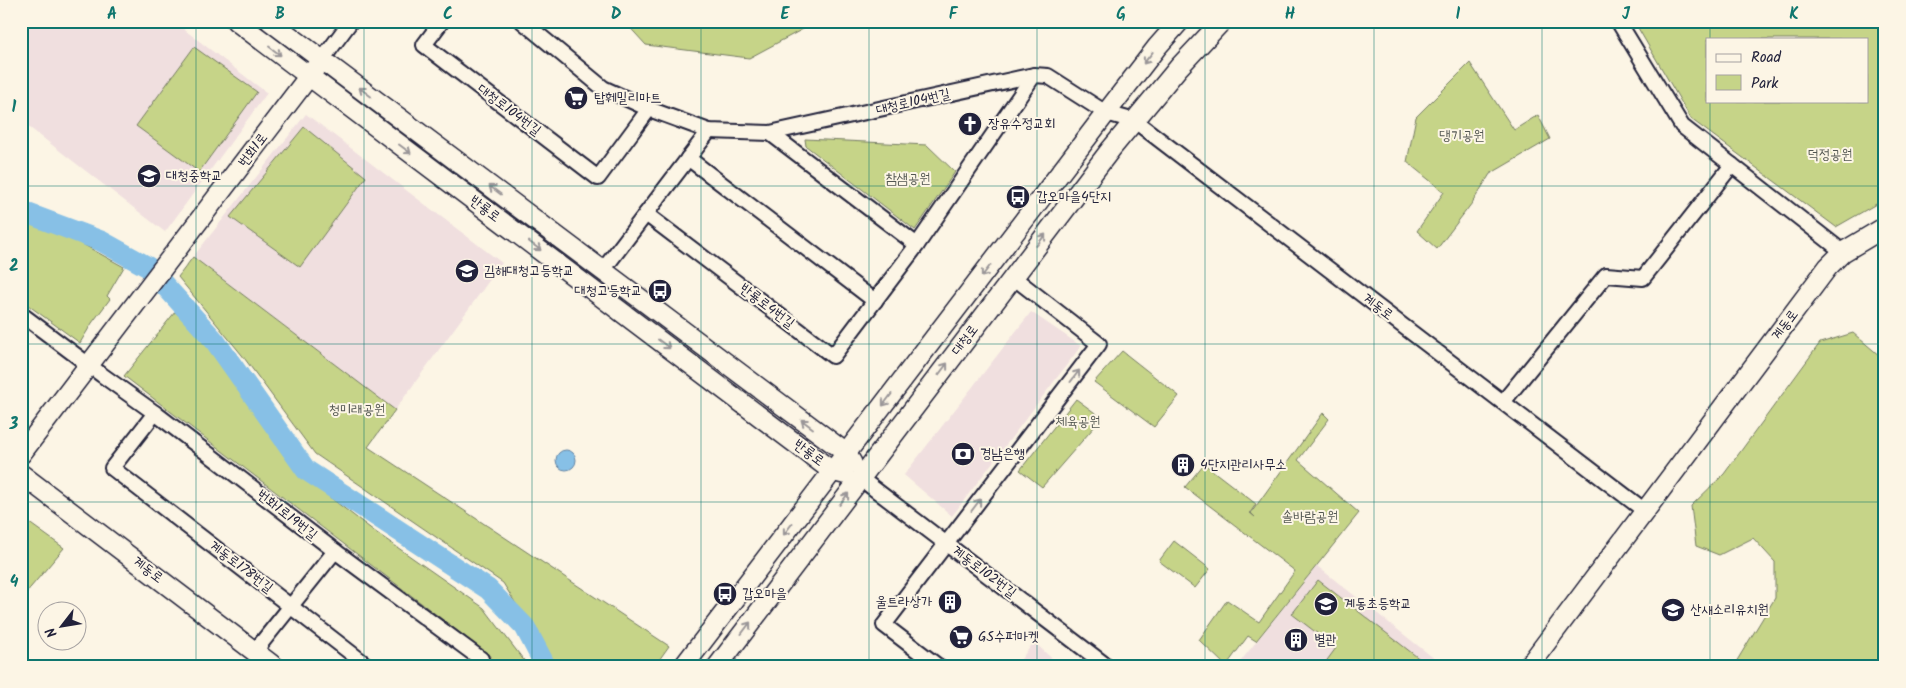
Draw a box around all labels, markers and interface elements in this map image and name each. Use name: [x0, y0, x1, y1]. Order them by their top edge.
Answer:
text: A: [107, 2, 117, 27]
text: B: [275, 2, 285, 27]
text: C: [443, 2, 453, 27]
text: D: [611, 2, 622, 27]
text: E: [781, 2, 791, 27]
text: F: [949, 2, 959, 27]
text: G: [1116, 2, 1126, 27]
text: H: [1285, 2, 1295, 27]
text: I: [1456, 2, 1461, 27]
text: J: [1622, 2, 1631, 27]
text: K: [1789, 2, 1799, 27]
legend: [1706, 38, 1868, 102]
one-way arrow: [268, 45, 281, 56]
text: Road: [1751, 46, 1782, 70]
one-way arrow: [1143, 51, 1154, 64]
text: Park: [1751, 72, 1779, 96]
street label: 대청로104번길: [472, 79, 546, 142]
street label: 대청로104번길: [874, 83, 953, 121]
supermarket icon: 탑훼밀리마트: [563, 85, 589, 111]
one-way arrow: [359, 87, 372, 98]
place label: 탑훼밀리마트: [594, 87, 662, 109]
text: 1: [12, 95, 17, 120]
church icon: 장유수정교회: [957, 111, 983, 137]
place label: 장유수정교회: [988, 113, 1056, 135]
park label: 댕기공원: [1439, 125, 1485, 147]
street label: 번화1로: [233, 128, 273, 172]
one-way arrow: [398, 143, 411, 154]
park label: 덕정공원: [1807, 144, 1853, 166]
school or university icon: 대청중학교: [136, 163, 162, 189]
place label: 대청중학교: [166, 165, 222, 187]
park label: 참샘공원: [885, 168, 931, 190]
bus stop icon: 갑오마을4단지: [1005, 184, 1031, 210]
one-way arrow: [488, 185, 502, 195]
place label: 갑오마을4단지: [1036, 186, 1111, 208]
street label: 반룡로: [465, 190, 505, 228]
one-way arrow: [1036, 233, 1046, 247]
one-way arrow: [528, 241, 541, 252]
text: 2: [9, 254, 19, 279]
school or university icon: 김해대청고등학교: [454, 258, 480, 284]
place label: 김해대청고등학교: [484, 260, 574, 282]
one-way arrow: [980, 264, 991, 277]
bus stop icon: 대청고등학교: [647, 278, 673, 304]
street label: 반룡로4번길: [735, 278, 800, 334]
place label: 대청고등학교: [574, 280, 642, 302]
street label: 계동로: [1358, 288, 1398, 326]
street label: 계동로: [1766, 305, 1804, 345]
street label: 대청로: [946, 320, 984, 360]
one-way arrow: [657, 339, 670, 350]
one-way arrow: [937, 363, 948, 376]
one-way arrow: [1070, 369, 1080, 383]
one-way arrow: [882, 393, 892, 407]
park label: 청미래공원: [329, 399, 385, 421]
park label: 체육공원: [1055, 411, 1101, 433]
text: 3: [9, 412, 19, 437]
one-way arrow: [801, 418, 814, 429]
street label: 반룡로: [789, 434, 829, 472]
bank icon: 경남은행: [950, 441, 976, 467]
place label: 경남은행: [980, 443, 1025, 465]
building icon: 4단지관리사무소: [1170, 452, 1196, 478]
place label: 4단지관리사무소: [1200, 454, 1287, 476]
street label: 번화1로19번길: [252, 484, 323, 546]
one-way arrow: [839, 493, 850, 506]
one-way arrow: [971, 499, 982, 512]
park label: 솔바람공원: [1282, 506, 1338, 528]
one-way arrow: [783, 522, 794, 535]
street label: 계동로178번길: [204, 535, 278, 599]
street label: 계동로102번길: [947, 540, 1021, 604]
street label: 계동로: [128, 551, 168, 589]
text: 4: [10, 570, 19, 595]
bus stop icon: 갑오마을: [712, 581, 738, 607]
place label: 갑오마을: [742, 583, 787, 605]
building icon: 울트라상가: [937, 589, 963, 615]
place label: 울트라상가: [876, 591, 933, 613]
school or university icon: 계동초등학교: [1313, 591, 1339, 617]
place label: 계동초등학교: [1344, 593, 1412, 615]
school or university icon: 산새소리유치원: [1660, 597, 1686, 623]
place label: 산새소리유치원: [1690, 599, 1769, 621]
north arrow: [38, 600, 88, 650]
one-way arrow: [741, 621, 751, 635]
text: N: [40, 623, 63, 642]
supermarket icon: GS수퍼마켓: [948, 624, 974, 650]
place label: GS수퍼마켓: [978, 626, 1039, 648]
building icon: 별관: [1283, 627, 1309, 653]
place label: 별관: [1314, 629, 1337, 651]

